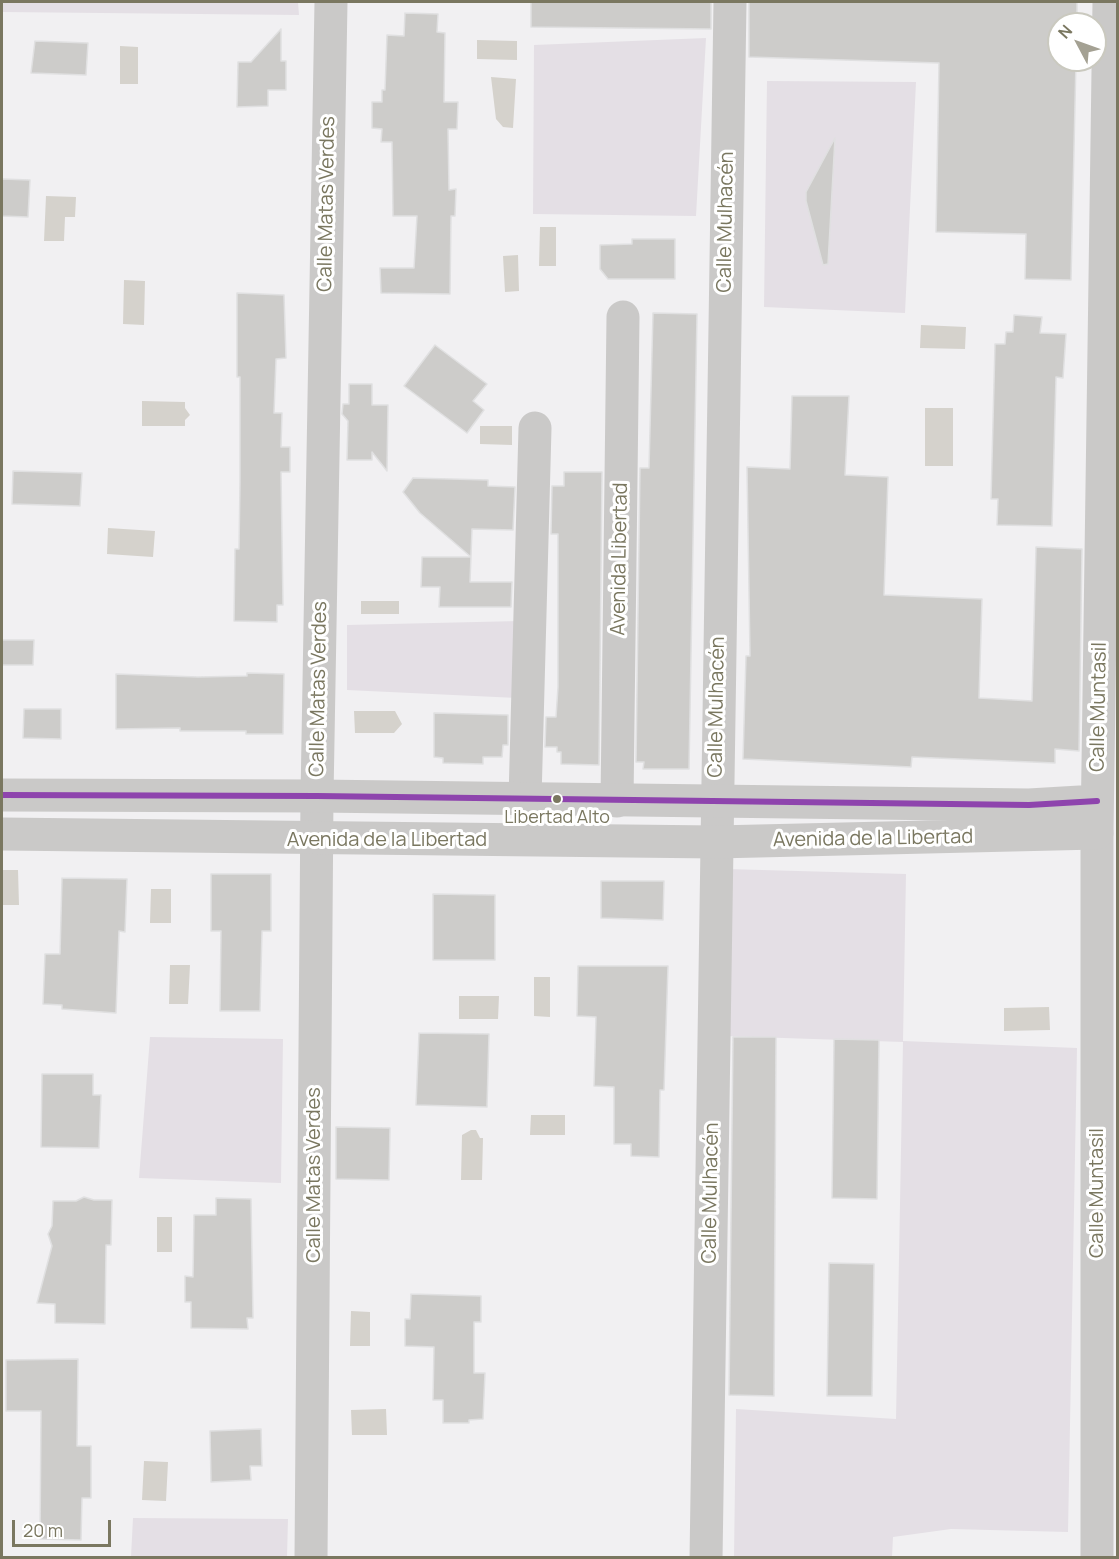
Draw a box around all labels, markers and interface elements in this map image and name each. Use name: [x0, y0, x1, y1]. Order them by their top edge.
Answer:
north arrow: [1047, 12, 1107, 72]
text: N: [1053, 20, 1077, 43]
street label: Calle Matas Verdes: [313, 116, 341, 292]
street label: Calle Mulhacén: [713, 151, 739, 293]
street label: Avenida Libertad: [607, 482, 633, 636]
street label: Calle Matas Verdes: [305, 601, 333, 777]
street label: Calle Mulhacén: [704, 636, 730, 778]
street label: Calle Muntasil: [1086, 642, 1112, 772]
marker: Libertad Alto: [551, 793, 563, 805]
place label: Libertad Alto: [504, 807, 610, 829]
street label: Avenida de la Libertad: [773, 825, 973, 853]
street label: Avenida de la Libertad: [287, 828, 487, 852]
street label: Calle Matas Verdes: [302, 1087, 326, 1263]
street label: Calle Mulhacén: [698, 1122, 724, 1264]
street label: Calle Muntasil: [1085, 1128, 1109, 1258]
scale bar: [15, 1508, 114, 1546]
text: 20 m: [23, 1518, 63, 1542]

